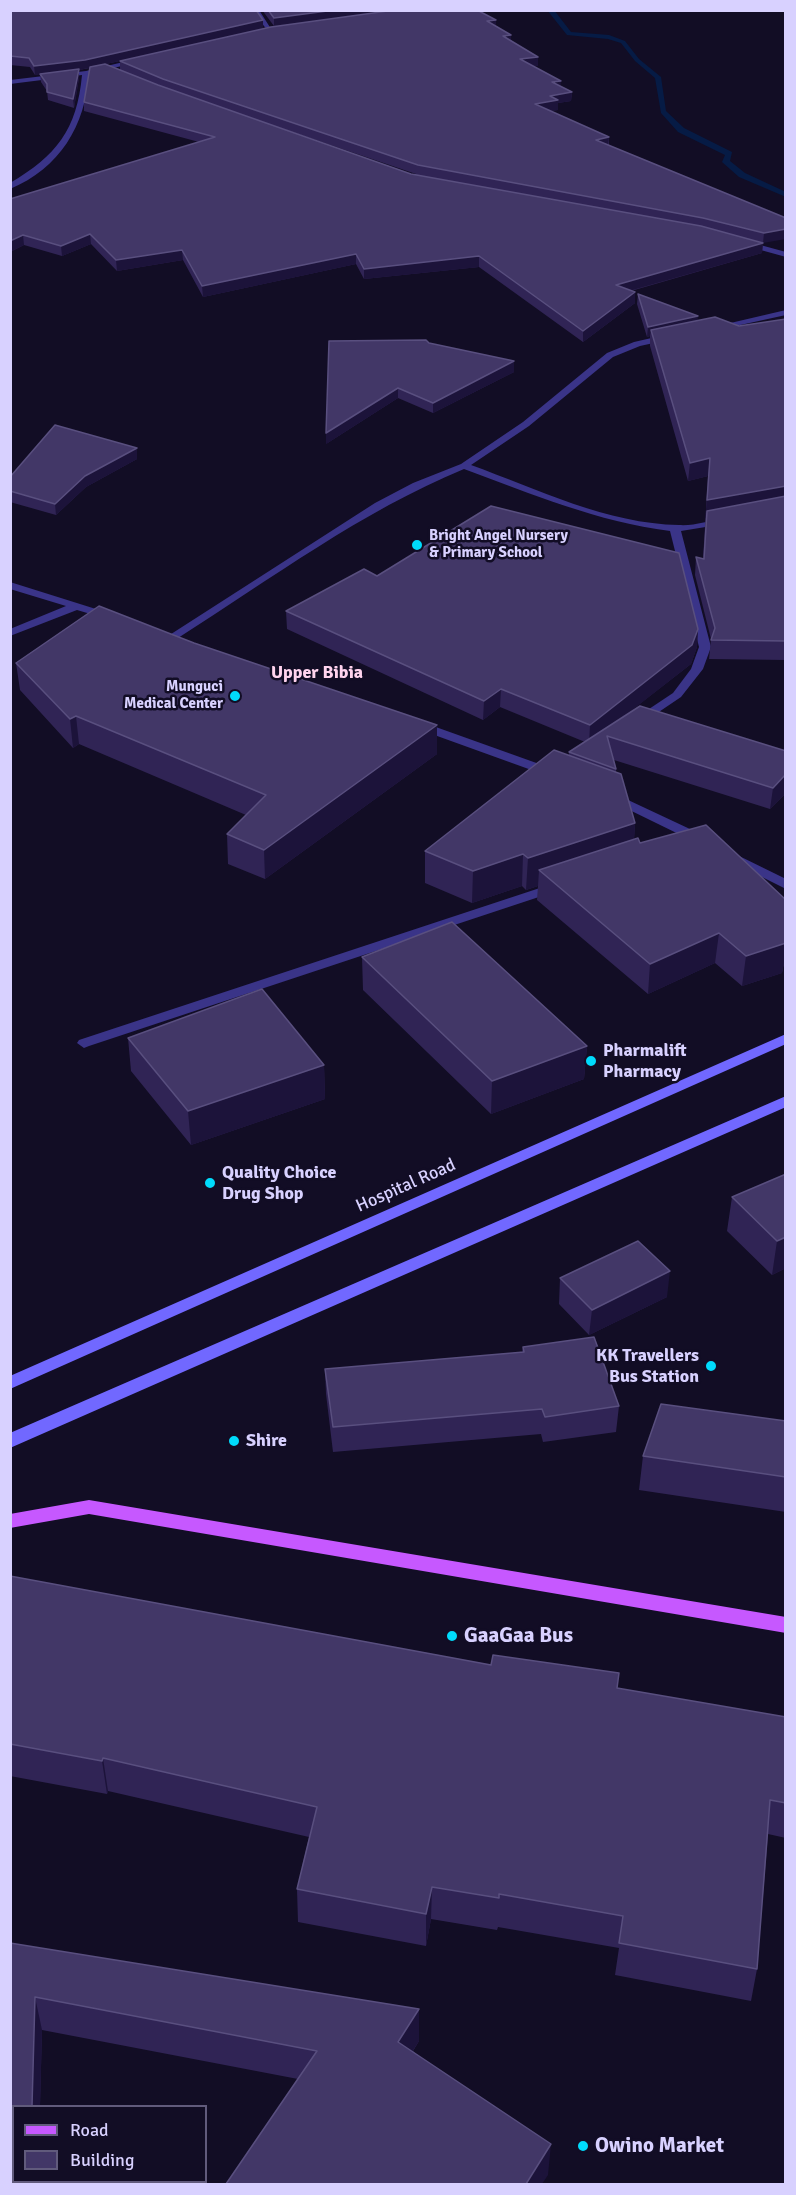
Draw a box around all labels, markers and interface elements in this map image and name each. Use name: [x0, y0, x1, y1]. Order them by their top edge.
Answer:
place label: Bright Angel Nursery & Primary School: [429, 527, 568, 562]
marker: Bright Angel Nursery & Primary School: [410, 538, 424, 552]
district label: Upper Bibia: [271, 662, 363, 684]
place label: Munguci Medical Center: [124, 678, 223, 713]
marker: Munguci Medical Center: [228, 689, 242, 703]
place label: Pharmalift Pharmacy: [603, 1040, 687, 1082]
marker: Pharmalift Pharmacy: [584, 1054, 598, 1068]
street label: Hospital Road: [353, 1154, 459, 1218]
place label: Quality Choice Drug Shop: [222, 1162, 337, 1204]
marker: Quality Choice Drug Shop: [203, 1176, 217, 1190]
place label: KK Travellers Bus Station: [596, 1345, 699, 1388]
marker: KK Travellers Bus Station: [704, 1359, 718, 1373]
place label: Shire: [246, 1430, 287, 1452]
marker: Shire: [227, 1434, 241, 1448]
place label: GaaGaa Bus: [464, 1623, 573, 1649]
marker: GaaGaa Bus: [445, 1629, 459, 1643]
legend: [12, 2105, 207, 2183]
text: Road: [70, 2119, 109, 2141]
place label: Owino Market: [595, 2133, 724, 2159]
marker: Owino Market: [576, 2139, 590, 2153]
text: Building: [70, 2149, 134, 2171]

